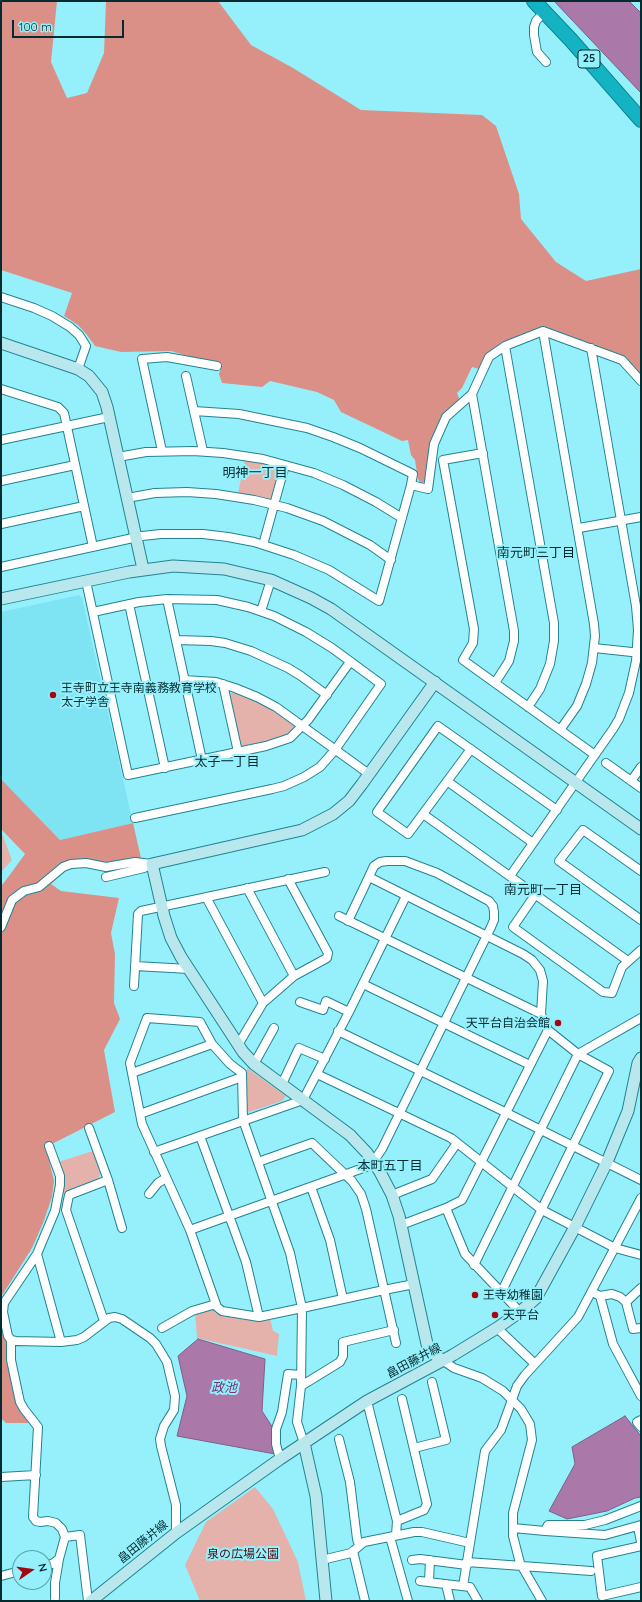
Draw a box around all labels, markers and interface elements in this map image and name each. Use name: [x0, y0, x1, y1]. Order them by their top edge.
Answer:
scale bar: [14, 12, 126, 38]
text: 100 m: [19, 19, 52, 34]
road number: 25: [578, 50, 600, 68]
district label: 明神一丁目: [223, 465, 287, 481]
district label: 南元町三丁目: [497, 545, 575, 561]
place label: 王寺町立王寺南義務教育学校 太子学舎: [61, 681, 217, 709]
marker: 王寺町立王寺南義務教育学校 太子学舎: [48, 690, 58, 700]
district label: 太子一丁目: [195, 754, 259, 770]
district label: 南元町一丁目: [504, 882, 582, 898]
place label: 天平台自治会館: [466, 1016, 550, 1030]
marker: 天平台自治会館: [553, 1018, 563, 1028]
district label: 本町五丁目: [358, 1158, 422, 1174]
place label: 王寺幼稚園: [483, 1288, 543, 1302]
marker: 王寺幼稚園: [470, 1290, 480, 1300]
place label: 天平台: [503, 1308, 539, 1322]
marker: 天平台: [490, 1310, 500, 1320]
street label: 畠田藤井線: [384, 1341, 444, 1381]
water label: 政池: [211, 1380, 237, 1396]
street label: 畠田藤井線: [115, 1518, 171, 1566]
park label: 泉の広場公園: [207, 1547, 279, 1561]
north arrow: [12, 1550, 52, 1590]
text: N: [35, 1562, 50, 1573]

